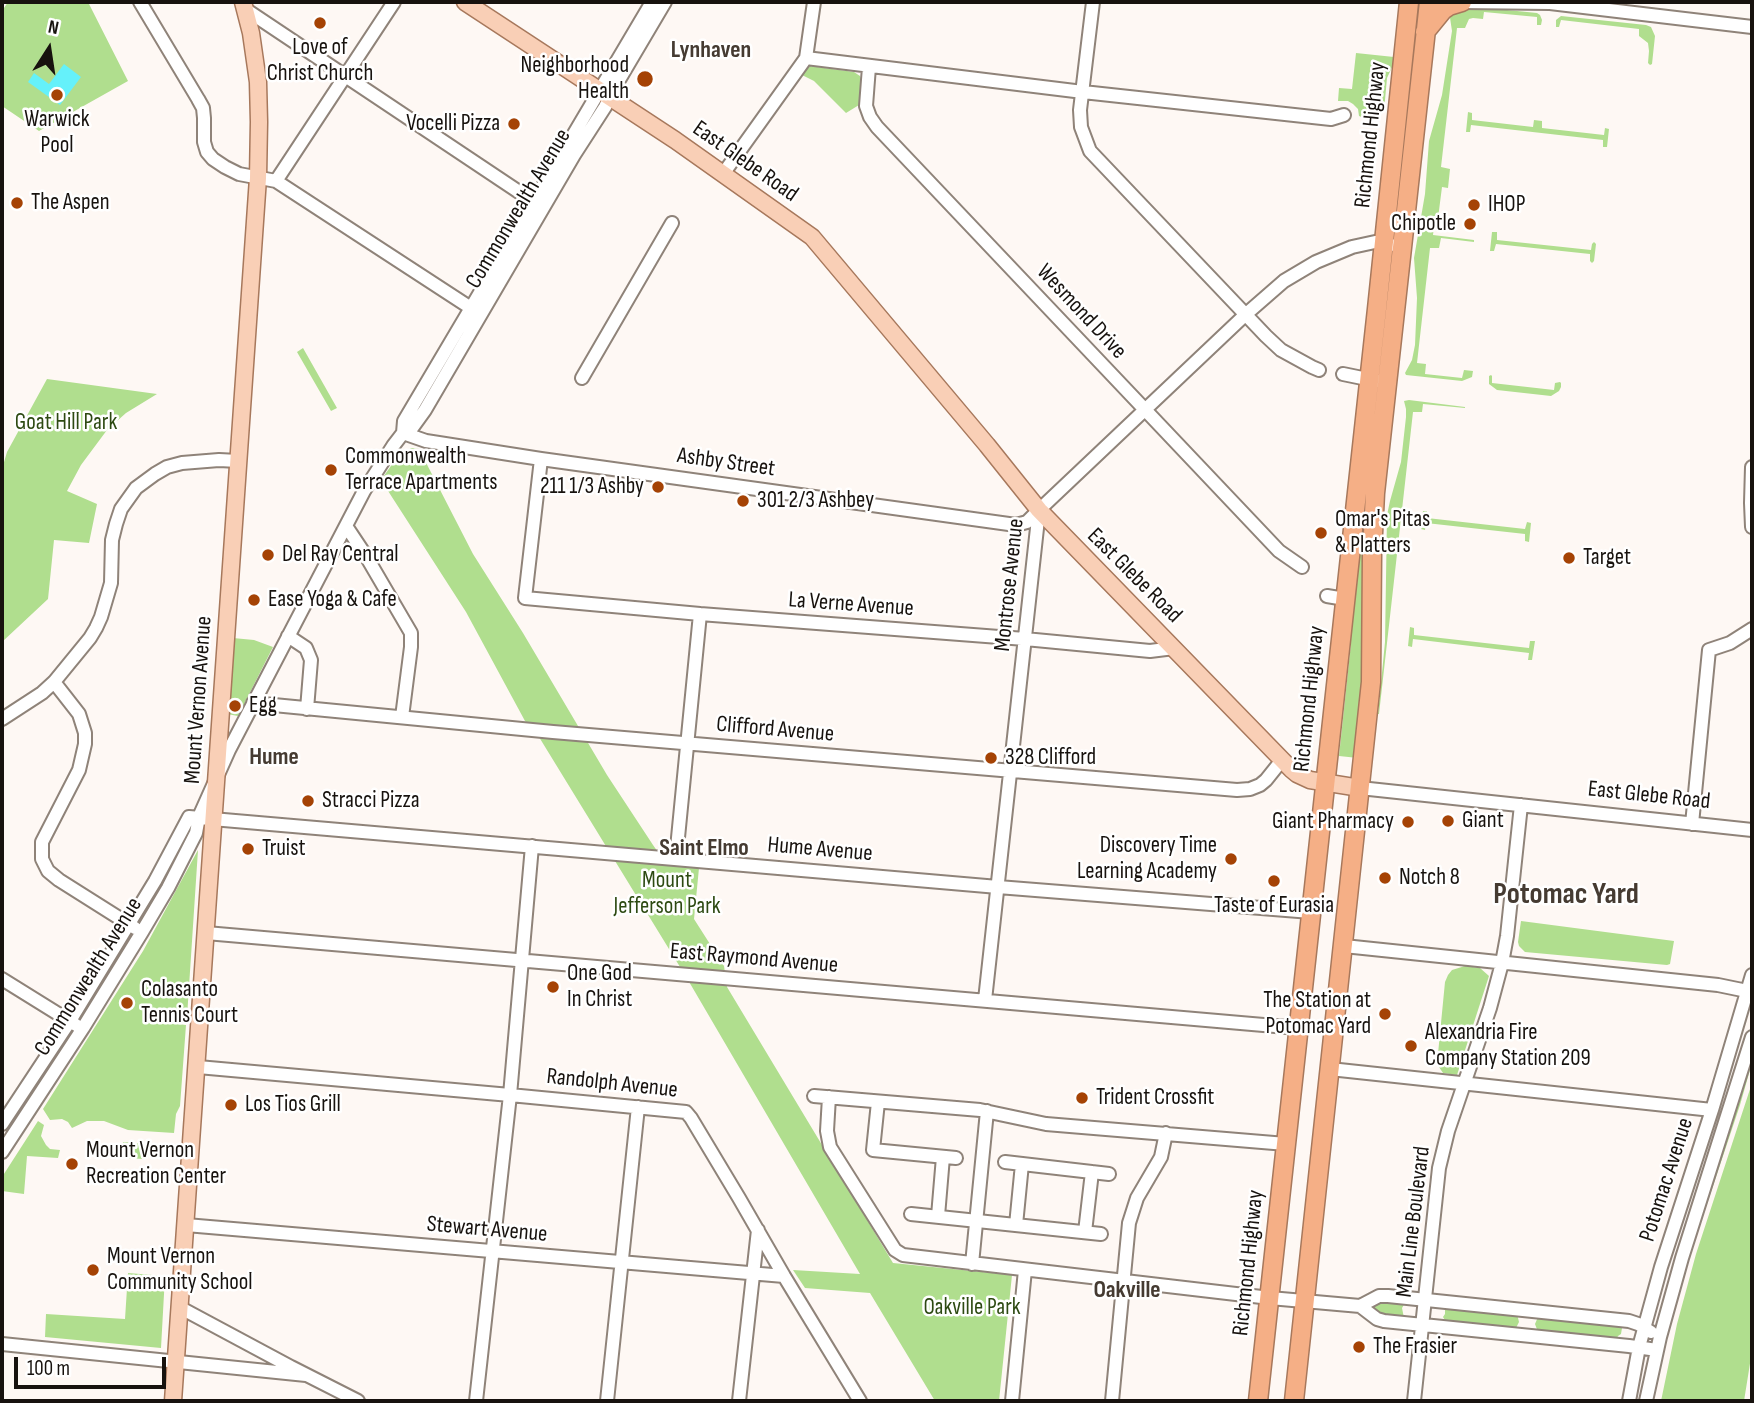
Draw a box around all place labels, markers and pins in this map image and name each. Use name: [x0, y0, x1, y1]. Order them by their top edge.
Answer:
marker: Love of Christ Church: [312, 15, 328, 31]
place label: Love of Christ Church: [267, 34, 373, 88]
place label: Neighborhood Health: [521, 52, 629, 106]
marker: Neighborhood Health: [635, 69, 655, 89]
marker: Warwick Pool: [49, 87, 65, 103]
place label: Warwick Pool: [24, 106, 90, 160]
place label: Vocelli Pizza: [406, 110, 500, 138]
marker: Vocelli Pizza: [506, 116, 522, 132]
place label: The Aspen: [31, 189, 110, 217]
place label: IHOP: [1488, 191, 1525, 219]
marker: The Aspen: [9, 195, 25, 211]
marker: IHOP: [1466, 197, 1482, 213]
place label: Chipotle: [1391, 210, 1456, 238]
marker: Chipotle: [1462, 216, 1478, 232]
place label: Commonwealth Terrace Apartments: [345, 443, 497, 497]
marker: Commonwealth Terrace Apartments: [323, 462, 339, 478]
place label: 211 1/3 Ashby: [540, 473, 644, 501]
marker: 211 1/3 Ashby: [650, 479, 666, 495]
place label: 301 2/3 Ashbey: [757, 487, 874, 515]
marker: 301 2/3 Ashbey: [735, 493, 751, 509]
place label: Omar's Pitas & Platters: [1335, 506, 1430, 560]
marker: Omar's Pitas & Platters: [1313, 525, 1329, 541]
place label: Del Ray Central: [282, 541, 399, 569]
place label: Target: [1583, 544, 1631, 572]
marker: Del Ray Central: [260, 547, 276, 563]
marker: Target: [1561, 550, 1577, 566]
place label: Ease Yoga & Cafe: [268, 586, 397, 614]
marker: Ease Yoga & Cafe: [246, 592, 262, 608]
place label: Egg: [249, 692, 277, 720]
marker: Egg: [227, 698, 243, 714]
place label: 328 Clifford: [1005, 744, 1096, 772]
marker: 328 Clifford: [983, 750, 999, 766]
place label: Stracci Pizza: [322, 787, 420, 815]
marker: Stracci Pizza: [300, 793, 316, 809]
place label: Giant: [1462, 807, 1504, 835]
place label: Giant Pharmacy: [1272, 808, 1394, 836]
marker: Giant: [1440, 813, 1456, 829]
marker: Giant Pharmacy: [1400, 814, 1416, 830]
place label: Discovery Time Learning Academy: [1077, 832, 1217, 886]
place label: Truist: [262, 835, 305, 863]
marker: Truist: [240, 841, 256, 857]
marker: Discovery Time Learning Academy: [1223, 851, 1239, 867]
place label: Notch 8: [1399, 864, 1460, 892]
marker: Notch 8: [1377, 870, 1393, 886]
marker: Taste of Eurasia: [1266, 873, 1282, 889]
place label: Taste of Eurasia: [1214, 892, 1334, 920]
place label: One God In Christ: [567, 960, 632, 1014]
place label: Colasanto Tennis Court: [141, 976, 238, 1030]
marker: One God In Christ: [545, 979, 561, 995]
place label: The Station at Potomac Yard: [1263, 987, 1371, 1041]
marker: Colasanto Tennis Court: [119, 995, 135, 1011]
marker: The Station at Potomac Yard: [1377, 1006, 1393, 1022]
place label: Alexandria Fire Company Station 209: [1425, 1019, 1591, 1073]
marker: Alexandria Fire Company Station 209: [1403, 1038, 1419, 1054]
place label: Trident Crossfit: [1096, 1084, 1214, 1112]
marker: Trident Crossfit: [1074, 1090, 1090, 1106]
place label: Los Tios Grill: [245, 1091, 341, 1119]
marker: Los Tios Grill: [223, 1097, 239, 1113]
place label: Mount Vernon Recreation Center: [86, 1137, 226, 1191]
marker: Mount Vernon Recreation Center: [64, 1156, 80, 1172]
place label: Mount Vernon Community School: [107, 1243, 253, 1297]
marker: Mount Vernon Community School: [85, 1262, 101, 1278]
place label: The Frasier: [1373, 1333, 1457, 1361]
marker: The Frasier: [1351, 1339, 1367, 1355]

